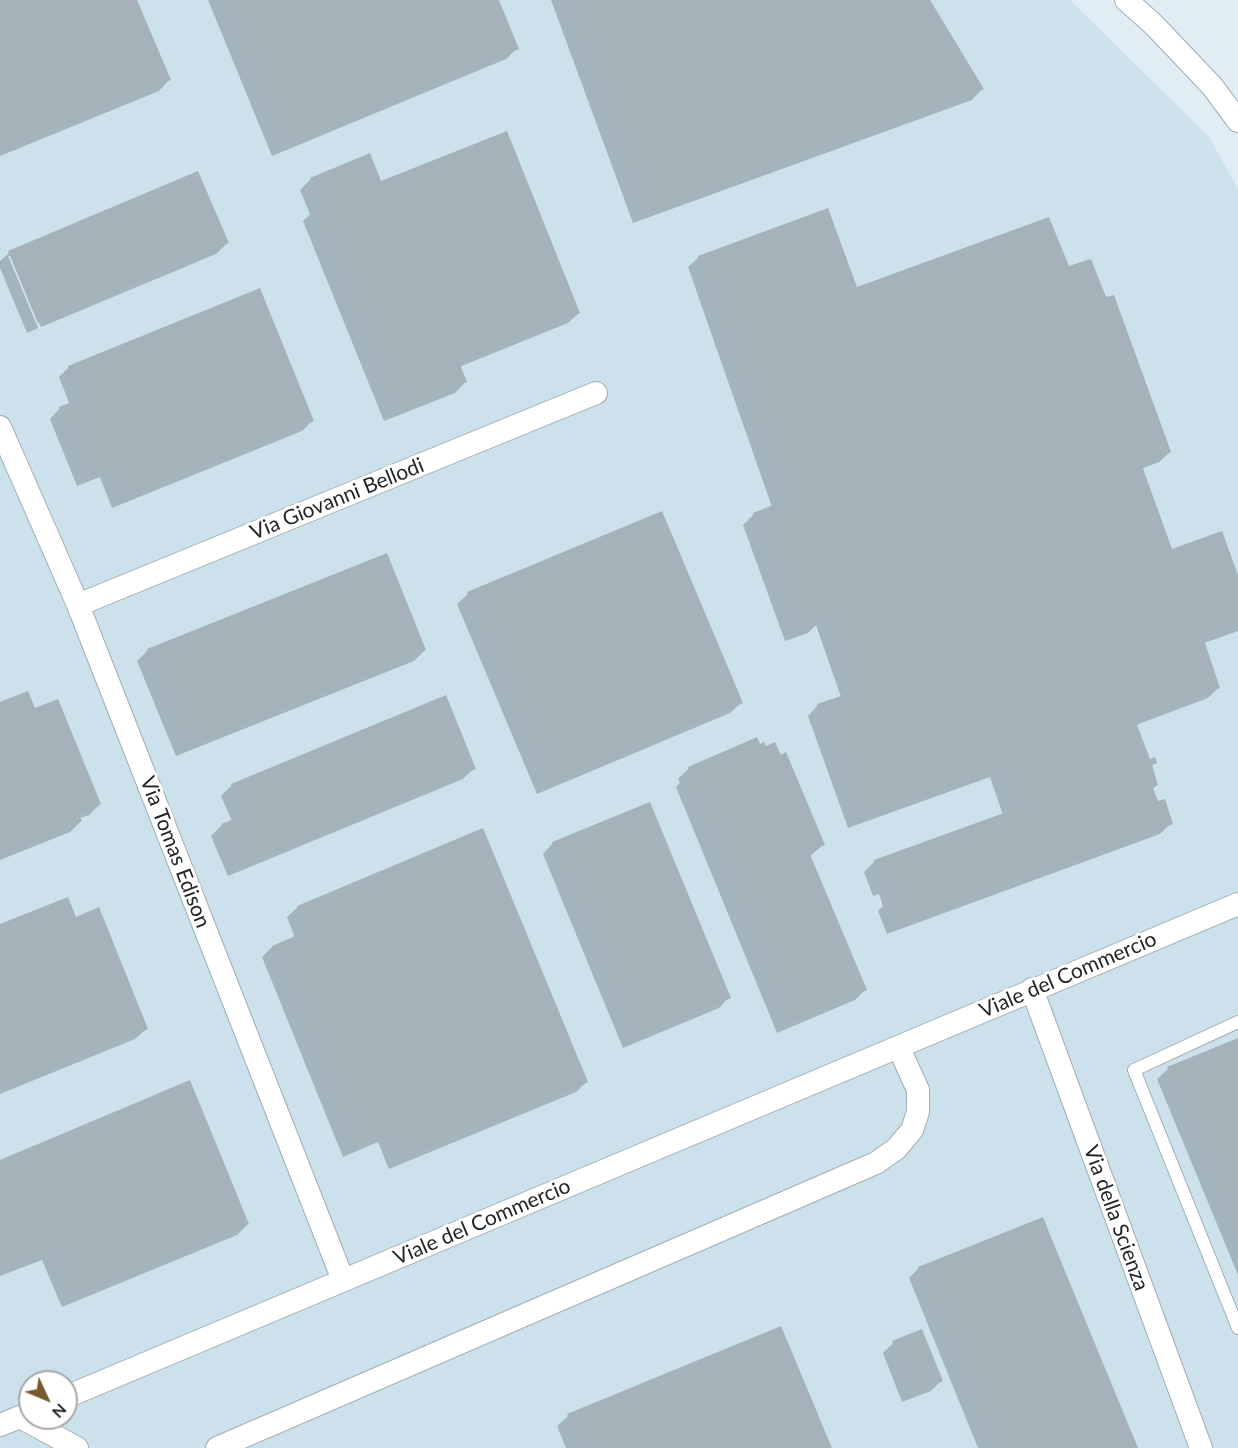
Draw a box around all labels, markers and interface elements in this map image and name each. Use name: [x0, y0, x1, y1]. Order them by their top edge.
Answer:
street label: Via Giovanni Bellodi: [247, 453, 427, 545]
street label: Via Tomas Edison: [135, 773, 215, 931]
street label: Viale del Commercio: [976, 926, 1160, 1024]
street label: Via della Scienza: [1078, 1142, 1154, 1294]
street label: Viale del Commercio: [390, 1173, 574, 1271]
north arrow: [18, 1370, 78, 1430]
text: N: [49, 1400, 71, 1422]

